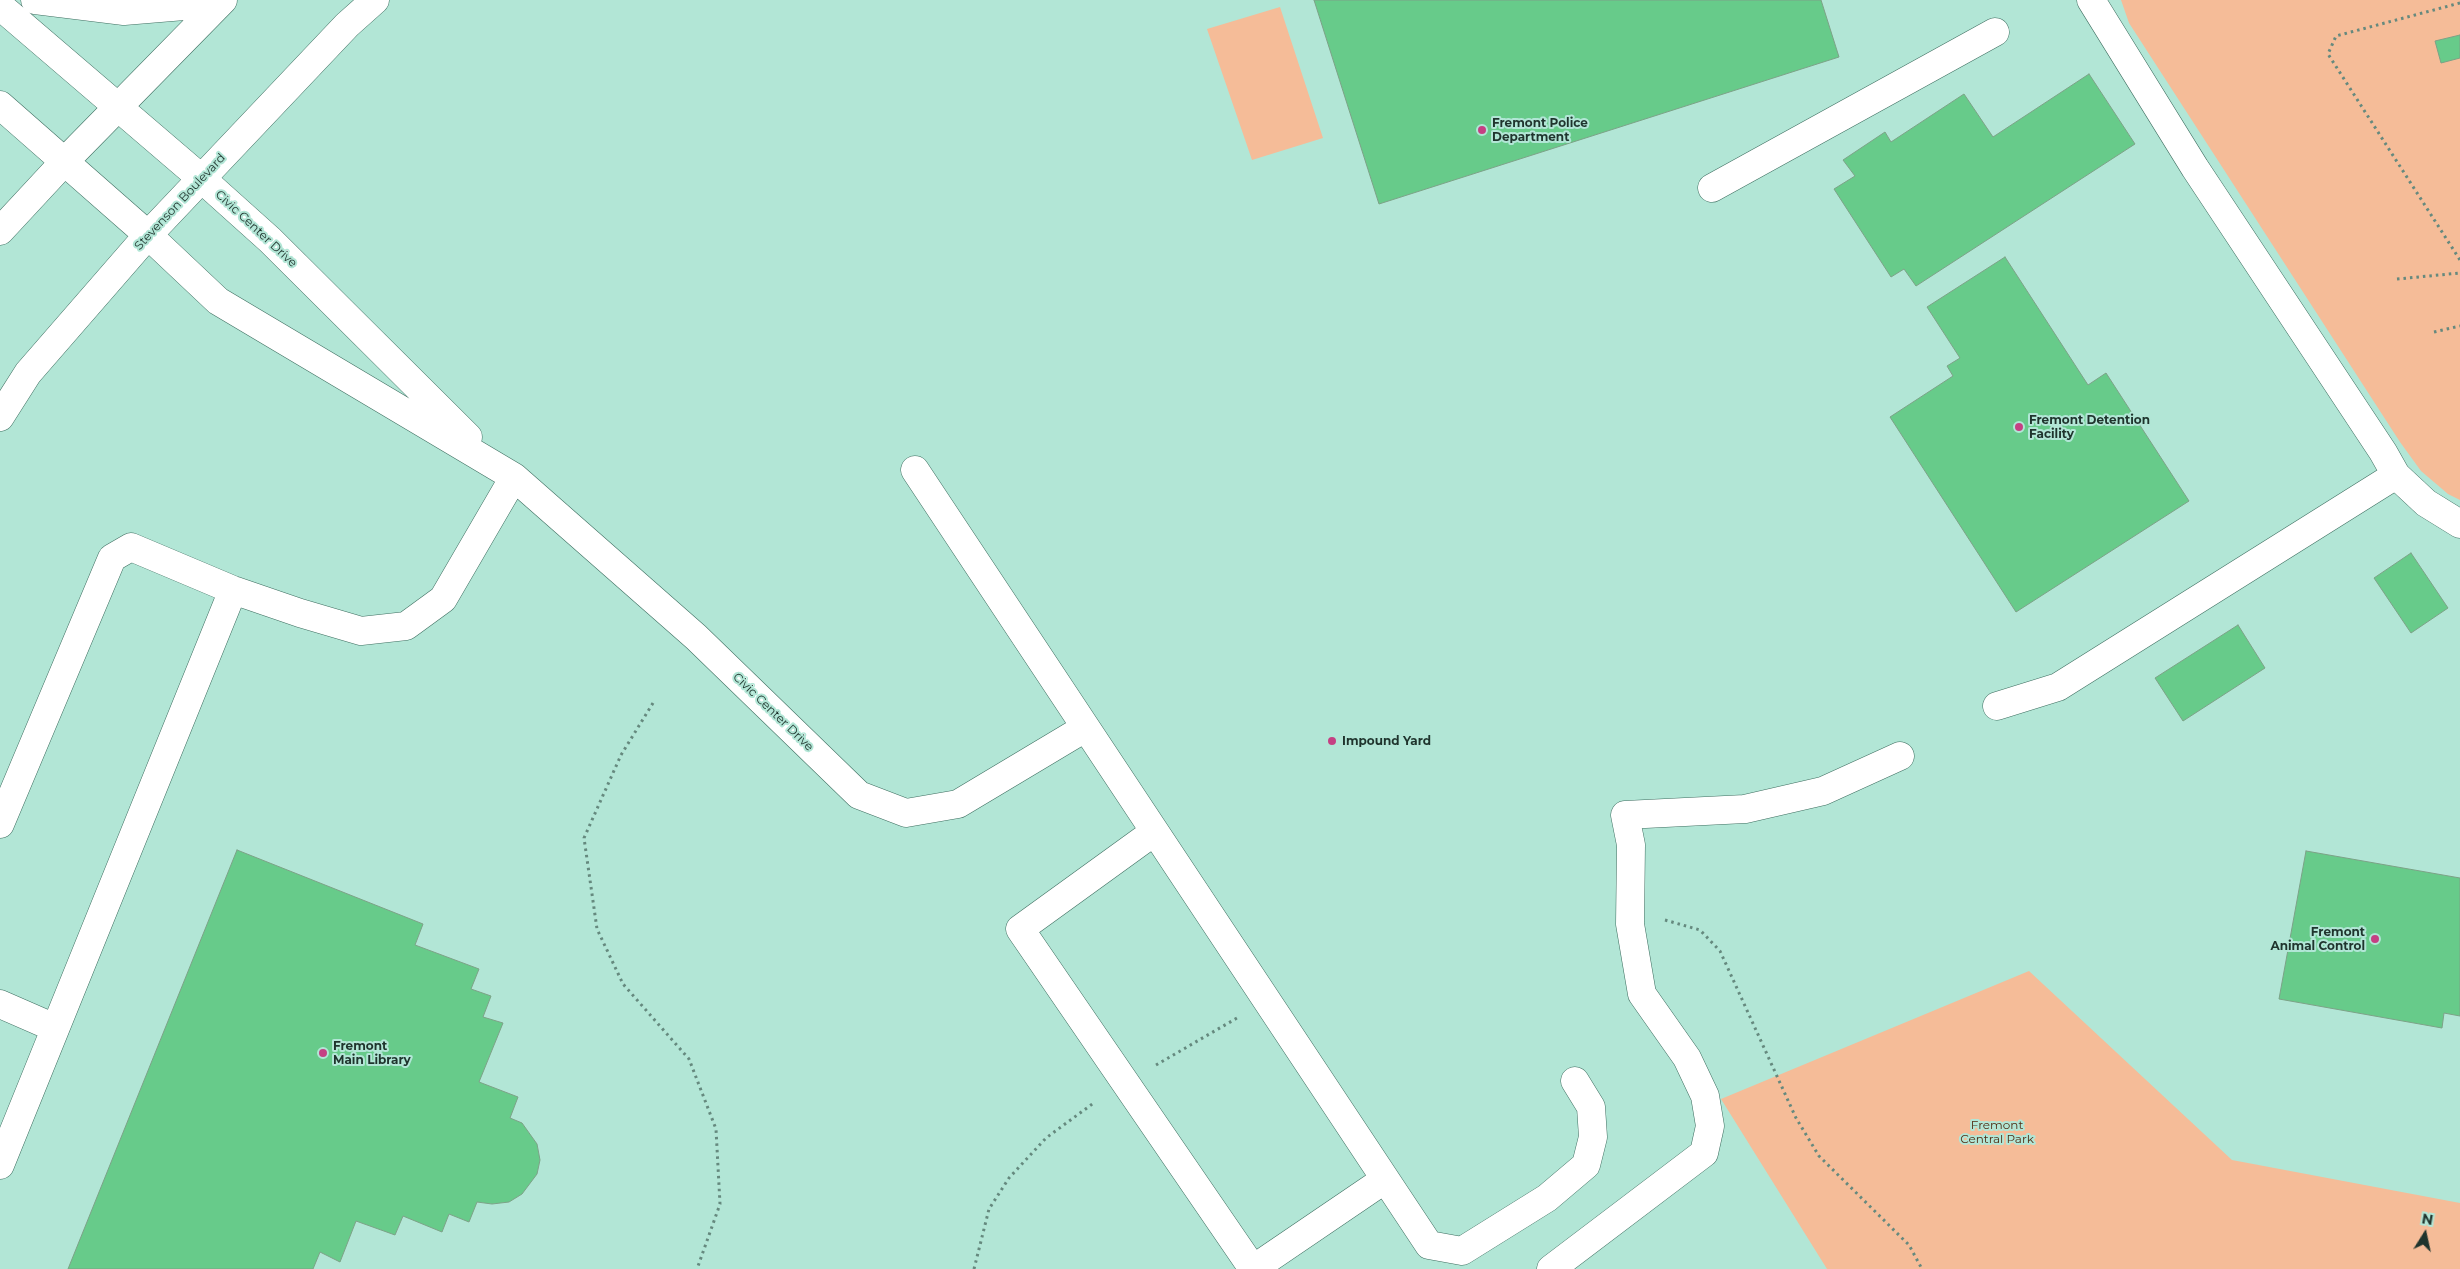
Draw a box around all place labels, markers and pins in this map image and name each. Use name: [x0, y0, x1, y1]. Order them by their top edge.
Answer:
place label: Fremont Police Department: [1492, 116, 1588, 144]
marker: Fremont Police Department: [1476, 124, 1488, 136]
place label: Fremont Detention Facility: [2029, 413, 2150, 441]
marker: Fremont Detention Facility: [2013, 421, 2025, 433]
place label: Impound Yard: [1342, 734, 1431, 748]
marker: Impound Yard: [1326, 735, 1338, 747]
place label: Fremont Animal Control: [2271, 925, 2365, 953]
marker: Fremont Animal Control: [2369, 933, 2381, 945]
place label: Fremont Main Library: [333, 1039, 411, 1067]
marker: Fremont Main Library: [317, 1047, 329, 1059]

